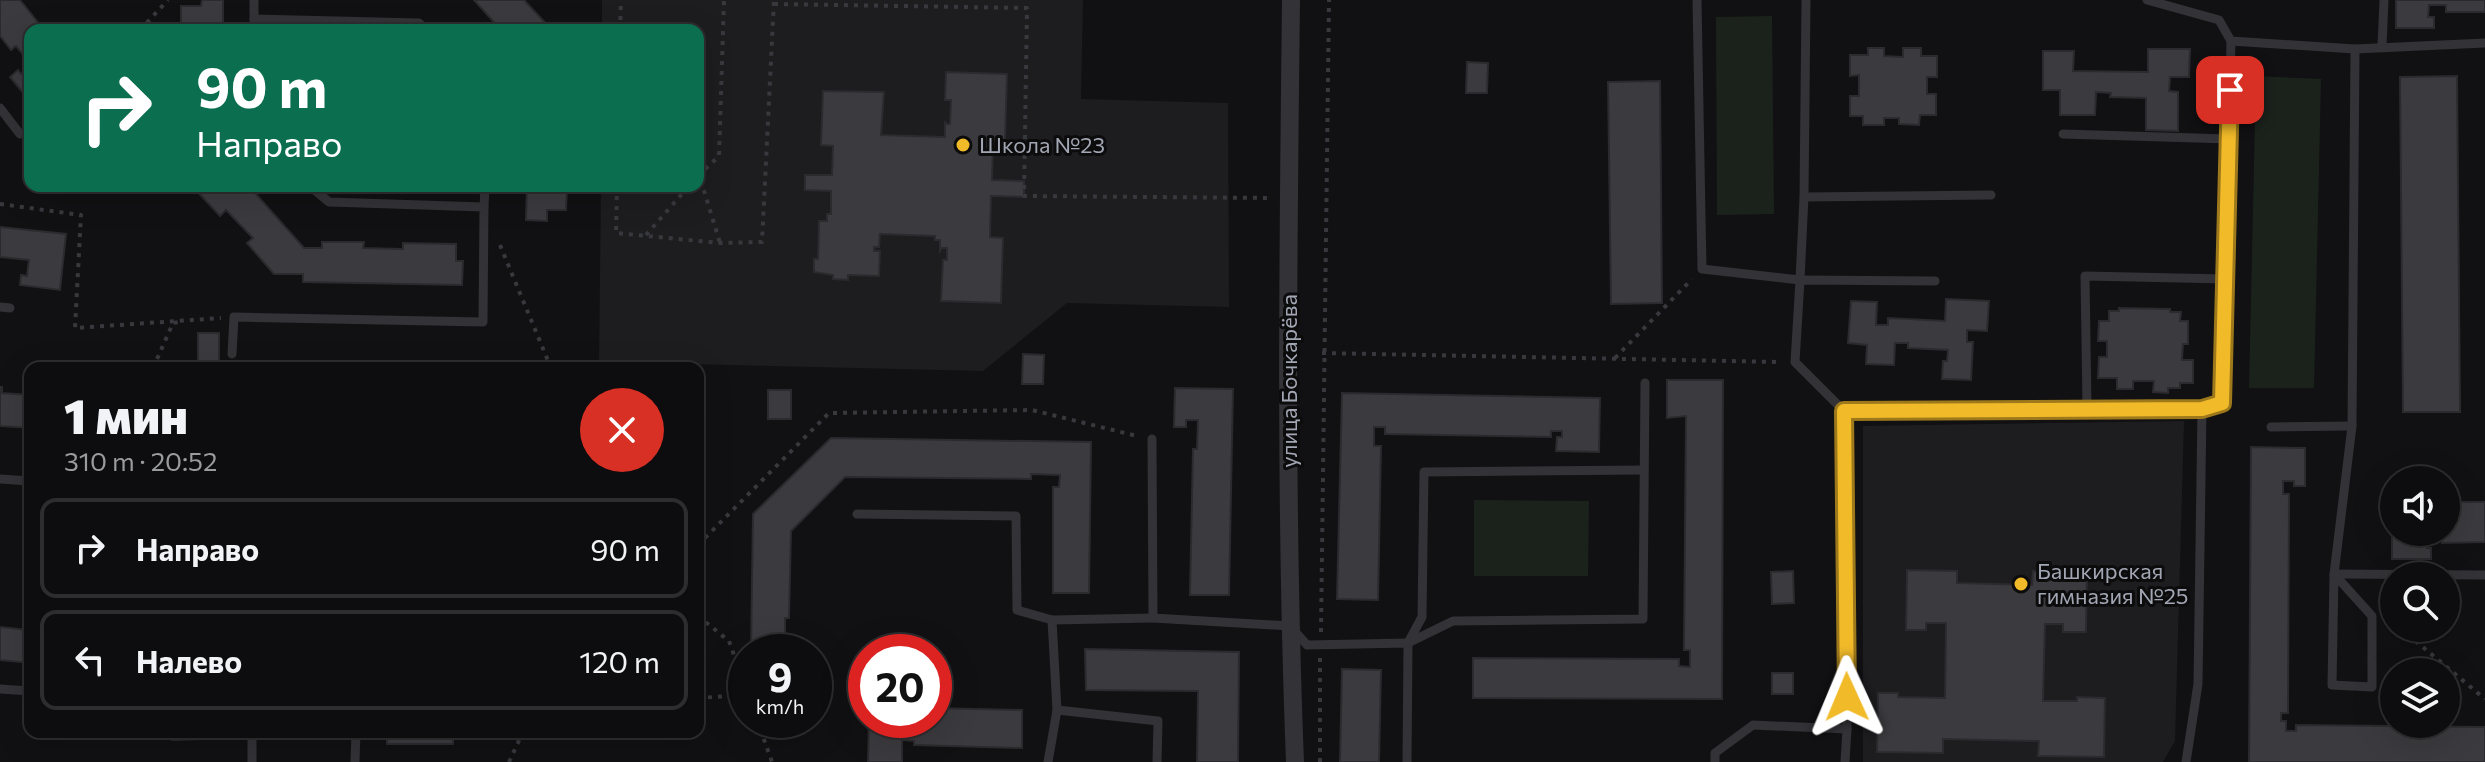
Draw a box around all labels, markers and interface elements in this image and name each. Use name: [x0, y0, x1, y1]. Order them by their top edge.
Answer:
text: 90 m: [196, 51, 327, 120]
icon: right: [64, 56, 168, 160]
pin: [2196, 56, 2264, 124]
icon: arrive: [2208, 68, 2252, 112]
text: Направо: [196, 120, 342, 164]
place label: Школа №23: [979, 131, 1105, 158]
marker: Школа №23: [954, 136, 972, 154]
street label: улица Бочкарёва: [1275, 294, 1302, 468]
text: 1 мин: [64, 385, 188, 444]
button: close: [580, 388, 664, 472]
text: 310 m · 20:52: [64, 445, 217, 476]
map controls: [2380, 466, 2460, 738]
button: sound: [2380, 466, 2460, 546]
icon: right: [68, 526, 112, 570]
text: Направо: [136, 530, 259, 567]
text: 90 m: [590, 530, 660, 567]
place label: Башкирская гимназия №25: [2037, 557, 2189, 609]
button: search: [2380, 562, 2460, 642]
marker: Башкирская гимназия №25: [2012, 575, 2030, 593]
speed limit sign: 20: [848, 634, 952, 738]
icon: left: [68, 638, 112, 682]
text: Налево: [136, 642, 242, 679]
text: 120 m: [579, 642, 660, 679]
text: 9: [768, 651, 792, 700]
position arrow: [1805, 655, 1889, 739]
button: layers: [2380, 658, 2460, 738]
text: km/h: [756, 694, 804, 718]

